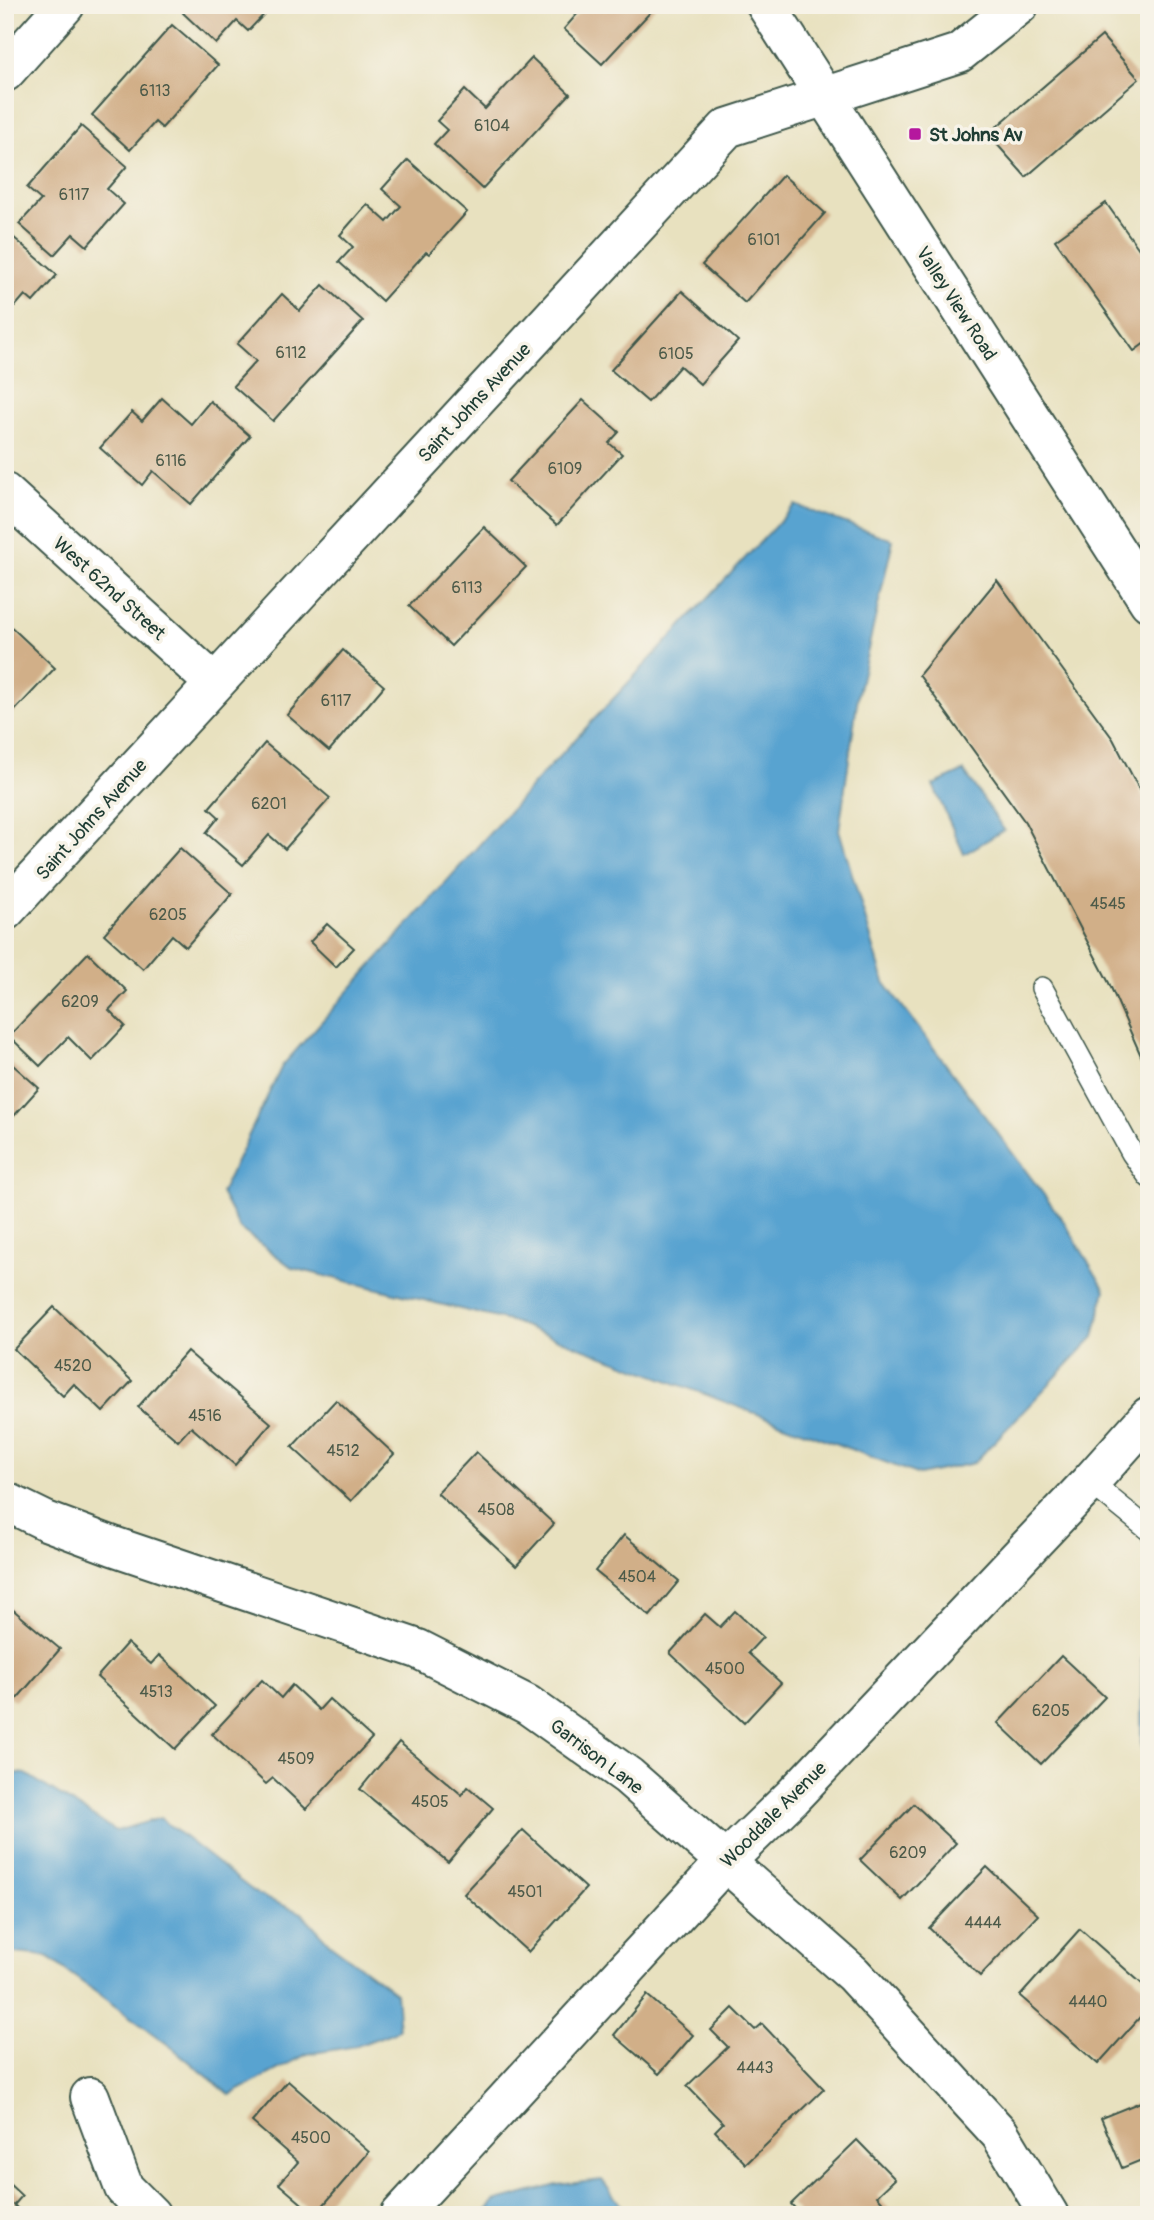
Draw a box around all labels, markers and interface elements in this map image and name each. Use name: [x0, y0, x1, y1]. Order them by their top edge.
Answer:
house number: 6113: [140, 81, 170, 101]
house number: 6104: [474, 116, 510, 136]
place label: St Johns Av: [929, 123, 1023, 147]
marker: St Johns Av: [907, 126, 923, 142]
house number: 6117: [59, 185, 90, 205]
house number: 6101: [748, 230, 780, 250]
street label: Valley View Road: [910, 242, 1002, 365]
street label: Saint Johns Avenue: [413, 337, 537, 468]
house number: 6112: [276, 343, 306, 363]
house number: 6105: [658, 344, 694, 364]
house number: 6116: [155, 451, 187, 471]
house number: 6109: [548, 459, 582, 479]
street label: West 62nd Street: [48, 532, 171, 646]
house number: 6113: [452, 578, 482, 598]
house number: 6117: [321, 691, 352, 711]
street label: Saint Johns Avenue: [31, 754, 153, 885]
house number: 6201: [251, 794, 287, 814]
house number: 4545: [1090, 894, 1126, 914]
house number: 6205: [149, 905, 187, 925]
house number: 6209: [61, 992, 99, 1012]
house number: 4520: [54, 1356, 92, 1376]
house number: 4516: [188, 1406, 222, 1426]
house number: 4512: [326, 1441, 360, 1461]
house number: 4508: [478, 1500, 514, 1520]
house number: 4504: [618, 1567, 656, 1587]
house number: 4500: [705, 1659, 745, 1679]
house number: 4513: [139, 1682, 173, 1702]
house number: 6205: [1032, 1701, 1070, 1721]
street label: Garrison Lane: [545, 1714, 648, 1800]
house number: 4509: [277, 1749, 315, 1769]
street label: Wooddale Avenue: [716, 1756, 832, 1873]
house number: 4505: [411, 1792, 449, 1812]
house number: 6209: [889, 1843, 927, 1863]
house number: 4501: [507, 1882, 543, 1902]
house number: 4444: [964, 1913, 1002, 1933]
house number: 4440: [1069, 1992, 1107, 2012]
house number: 4443: [737, 2058, 773, 2078]
house number: 4500: [291, 2128, 331, 2148]

